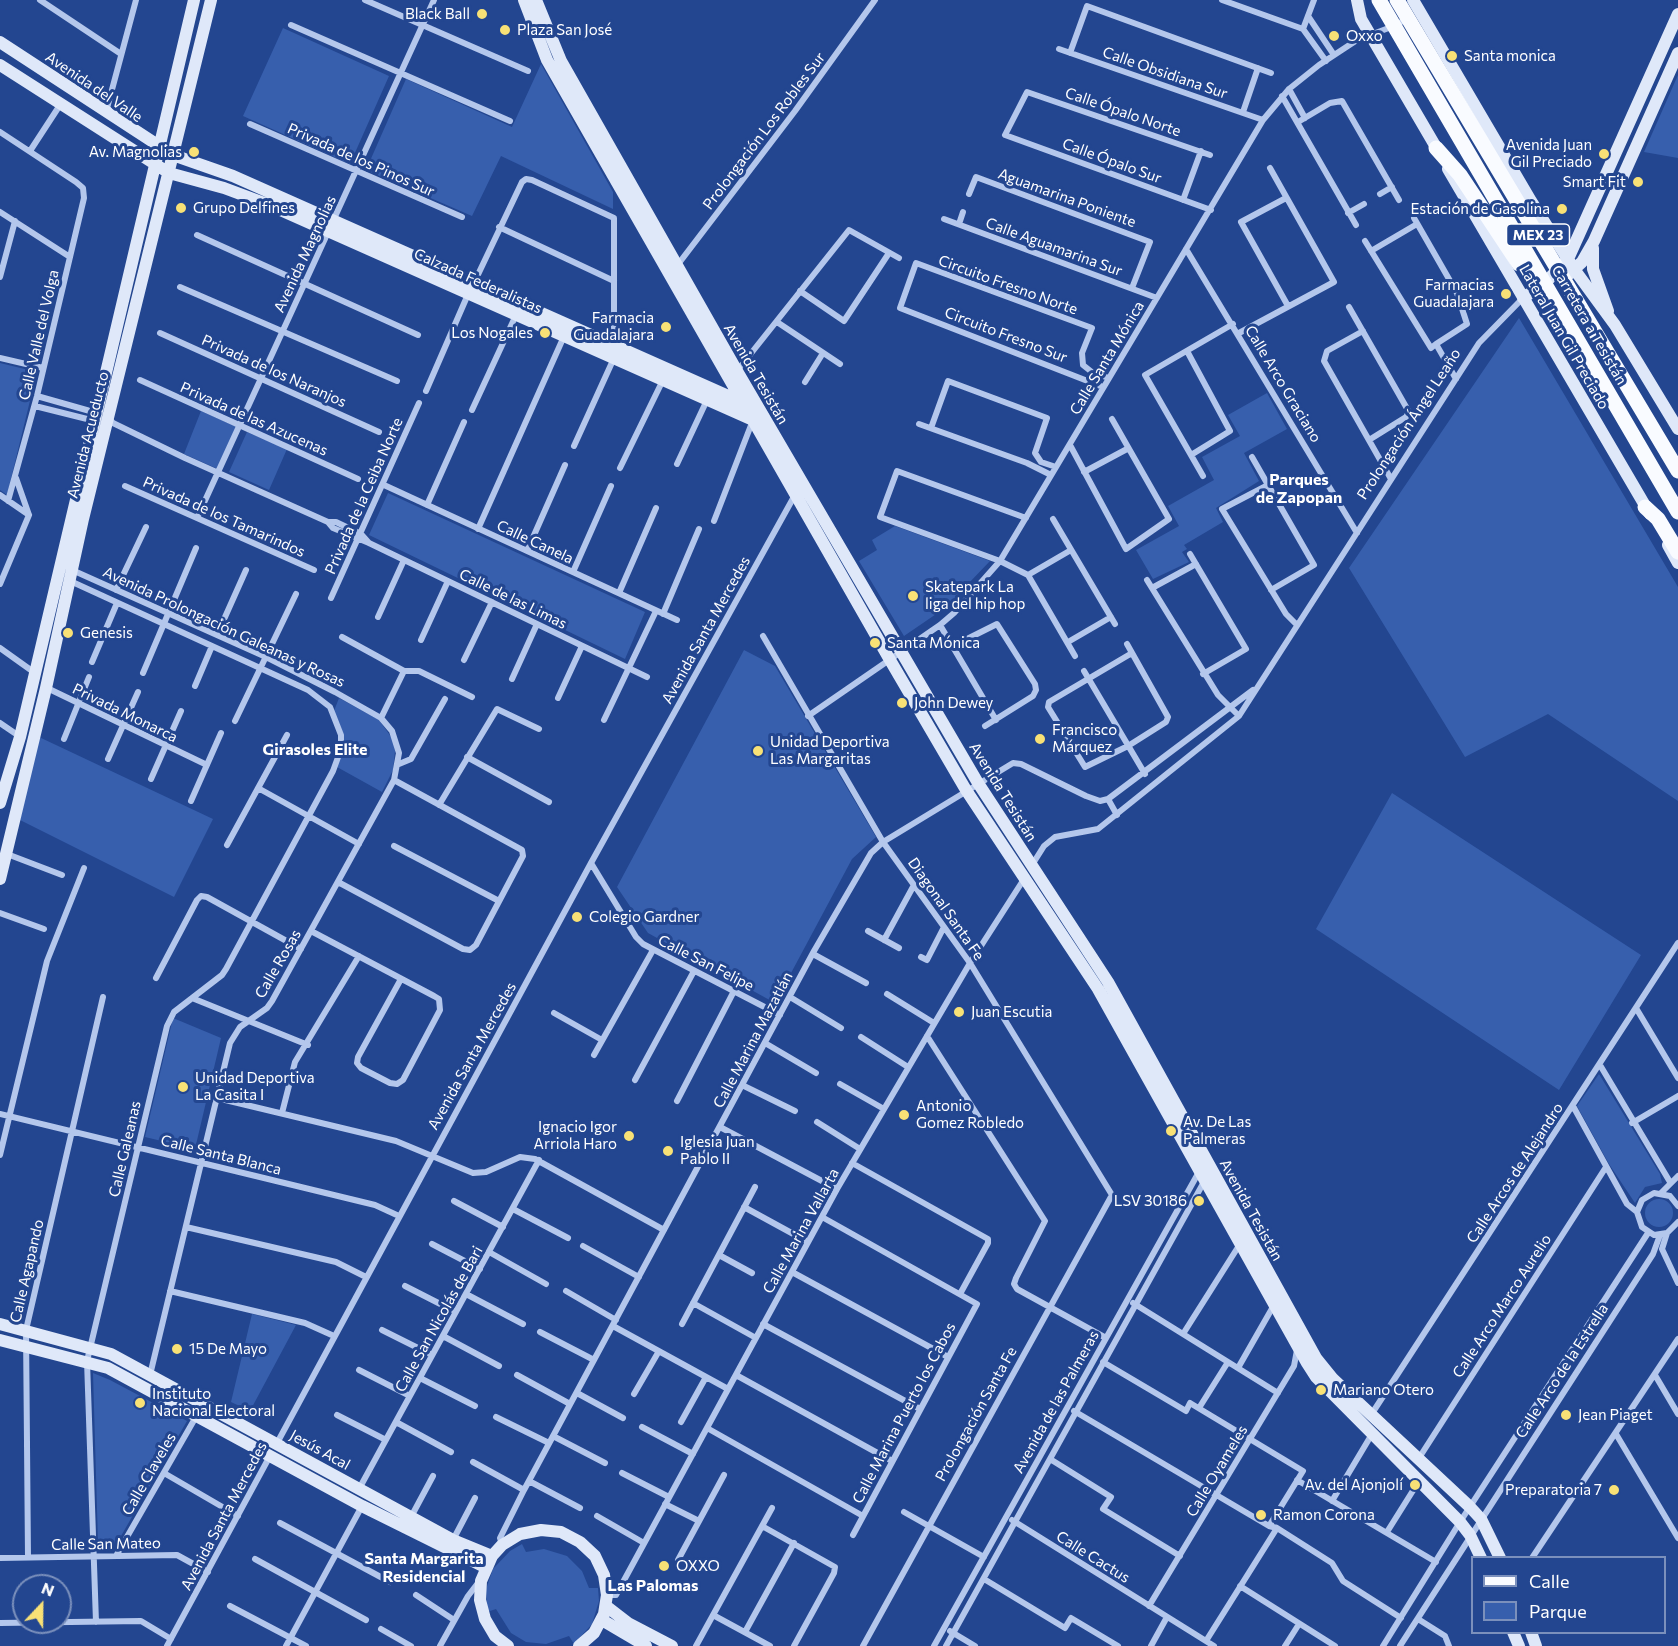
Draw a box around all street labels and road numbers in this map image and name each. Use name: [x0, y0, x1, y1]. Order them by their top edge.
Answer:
street label: Calle Obsidiana Sur: [1100, 43, 1230, 103]
street label: Avenida del Valle: [42, 48, 146, 126]
street label: Prolongación Los Robles Sur: [699, 49, 829, 213]
street label: Calle Ópalo Norte: [1063, 84, 1183, 140]
street label: Privada de los Pinos Sur: [285, 119, 437, 201]
street label: Calle Ópalo Sur: [1060, 135, 1164, 187]
street label: Aguamarina Poniente: [996, 165, 1138, 231]
street label: Avenida Magnolias: [270, 193, 340, 315]
street label: Calle Aguamarina Sur: [983, 214, 1125, 280]
road number: MEX 23: [1506, 224, 1570, 246]
street label: Calzada Federalistas: [411, 245, 545, 317]
street label: Circuito Fresno Norte: [936, 251, 1080, 319]
street label: Lateral Juan Gil Preciado: [1515, 261, 1613, 413]
street label: Carretera a Tesistán: [1547, 262, 1631, 388]
street label: Calle Valle del Volga: [15, 268, 63, 402]
street label: Calle Santa Mónica: [1066, 298, 1148, 418]
street label: Circuito Fresno Sur: [942, 303, 1070, 367]
street label: Avenida Tesistán: [720, 320, 792, 428]
street label: Calle Arco Graciano: [1241, 322, 1325, 446]
street label: Privada de los Naranjos: [199, 331, 349, 411]
street label: Prolongación Ángel Leaño: [1353, 345, 1465, 503]
street label: Avenida Acueducto: [64, 370, 112, 500]
street label: Privada de las Azucenas: [177, 378, 331, 460]
street label: Privada de la Ceiba Norte: [321, 415, 407, 577]
street label: Privada de los Tamarindos: [140, 473, 308, 561]
street label: Calle Canela: [494, 516, 576, 568]
street label: Avenida Santa Mercedes: [658, 553, 754, 707]
street label: Avenida Prolongación Galeanas y Rosas: [100, 563, 348, 691]
street label: Calle de las Limas: [456, 565, 570, 633]
street label: Privada Monarca: [69, 680, 181, 746]
street label: Avenida Tesistán: [965, 739, 1041, 845]
street label: Diagonal Santa Fe: [904, 854, 988, 964]
street label: Calle Rosas: [251, 926, 305, 1002]
street label: Calle San Felipe: [655, 931, 757, 995]
street label: Calle Marina Mazatlán: [710, 969, 796, 1111]
street label: Avenida Santa Mercedes: [424, 979, 520, 1133]
street label: Calle Galeanas: [105, 1099, 145, 1199]
street label: Calle Arcos de Alejandro: [1463, 1099, 1567, 1247]
street label: Calle Santa Blanca: [159, 1131, 283, 1179]
street label: Avenida Tesistán: [1216, 1156, 1286, 1264]
street label: Calle Marina Vallarta: [759, 1165, 843, 1297]
street label: Calle Agapando: [6, 1218, 48, 1324]
street label: Calle Arco Marco Aurelio: [1449, 1231, 1555, 1381]
street label: Calle San Nicolás de Bari: [391, 1243, 487, 1395]
street label: Calle Arco de la Estrella: [1512, 1300, 1612, 1442]
street label: Calle Marina Puerto los Cabos: [849, 1319, 959, 1507]
street label: Avenida de las Palmeras: [1009, 1328, 1103, 1476]
street label: Prolongación Santa Fe: [931, 1343, 1021, 1485]
street label: Calle Oyameles: [1183, 1422, 1251, 1520]
street label: Jesús Acal: [287, 1426, 353, 1474]
street label: Calle Claveles: [118, 1430, 180, 1518]
street label: Avenida Santa Mercedes: [177, 1439, 271, 1593]
street label: Calle Cactus: [1053, 1527, 1133, 1587]
street label: Calle San Mateo: [51, 1534, 161, 1554]

